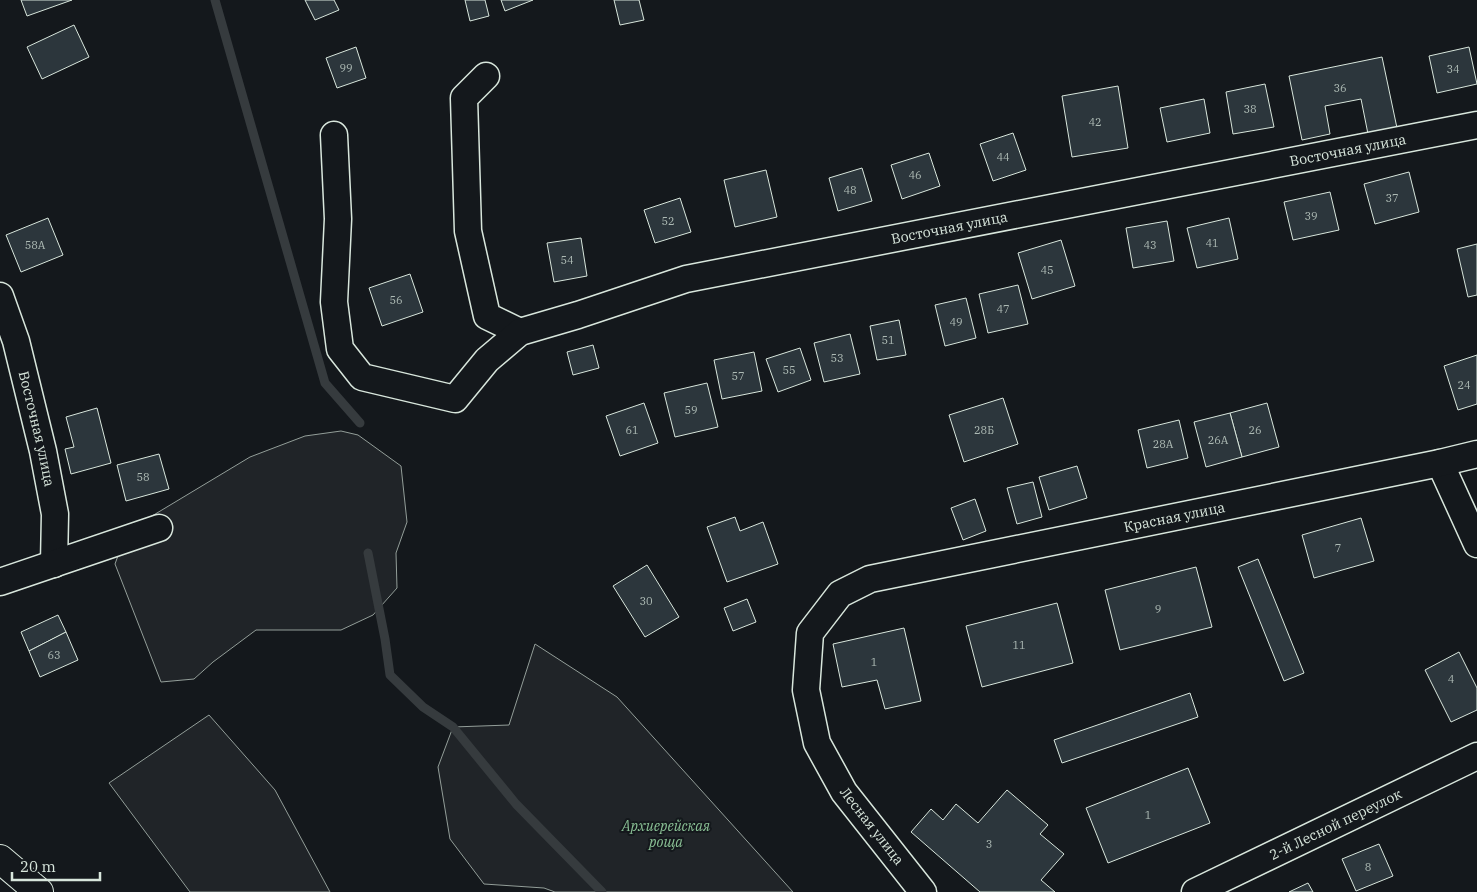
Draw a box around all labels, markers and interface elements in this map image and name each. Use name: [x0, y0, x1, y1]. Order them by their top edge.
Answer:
house number: 99: [339, 61, 353, 75]
house number: 34: [1446, 62, 1460, 76]
house number: 36: [1333, 81, 1347, 95]
house number: 38: [1243, 102, 1257, 116]
house number: 42: [1088, 115, 1102, 129]
street label: Восточная улица: [1288, 130, 1408, 170]
house number: 44: [996, 150, 1010, 164]
house number: 46: [908, 168, 922, 182]
house number: 48: [843, 183, 857, 197]
house number: 37: [1385, 191, 1399, 205]
street label: Восточная улица: [890, 208, 1009, 248]
house number: 39: [1304, 209, 1318, 223]
house number: 52: [661, 214, 675, 228]
house number: 41: [1205, 236, 1219, 250]
house number: 58А: [25, 238, 46, 252]
house number: 43: [1143, 238, 1157, 252]
house number: 54: [560, 253, 574, 267]
house number: 45: [1040, 263, 1054, 277]
house number: 56: [389, 293, 403, 307]
house number: 47: [996, 302, 1010, 316]
house number: 49: [949, 315, 963, 329]
house number: 51: [881, 333, 895, 347]
house number: 53: [830, 351, 844, 365]
house number: 55: [782, 363, 796, 377]
street label: Восточная улица: [15, 369, 59, 488]
house number: 57: [731, 369, 745, 383]
house number: 24: [1457, 378, 1471, 392]
house number: 59: [684, 403, 698, 417]
house number: 61: [625, 423, 639, 437]
house number: 28Б: [974, 423, 994, 437]
house number: 26: [1248, 423, 1262, 437]
house number: 26А: [1208, 433, 1229, 447]
house number: 28А: [1153, 437, 1174, 451]
house number: 58: [136, 470, 150, 484]
street label: Красная улица: [1122, 498, 1227, 536]
house number: 7: [1335, 541, 1341, 555]
house number: 30: [639, 594, 653, 608]
house number: 9: [1155, 602, 1161, 616]
house number: 11: [1012, 638, 1026, 652]
house number: 63: [47, 648, 61, 662]
house number: 1: [871, 655, 877, 669]
house number: 4: [1448, 672, 1455, 686]
street label: Лесная улица: [836, 783, 908, 869]
street label: 2-й Лесной переулок: [1266, 785, 1405, 864]
house number: 1: [1145, 808, 1151, 822]
park label: Архиерейская роща: [621, 817, 711, 851]
house number: 3: [986, 837, 992, 851]
scale bar: [12, 850, 100, 882]
text: 20 m: [20, 857, 56, 876]
house number: 8: [1365, 860, 1371, 874]

